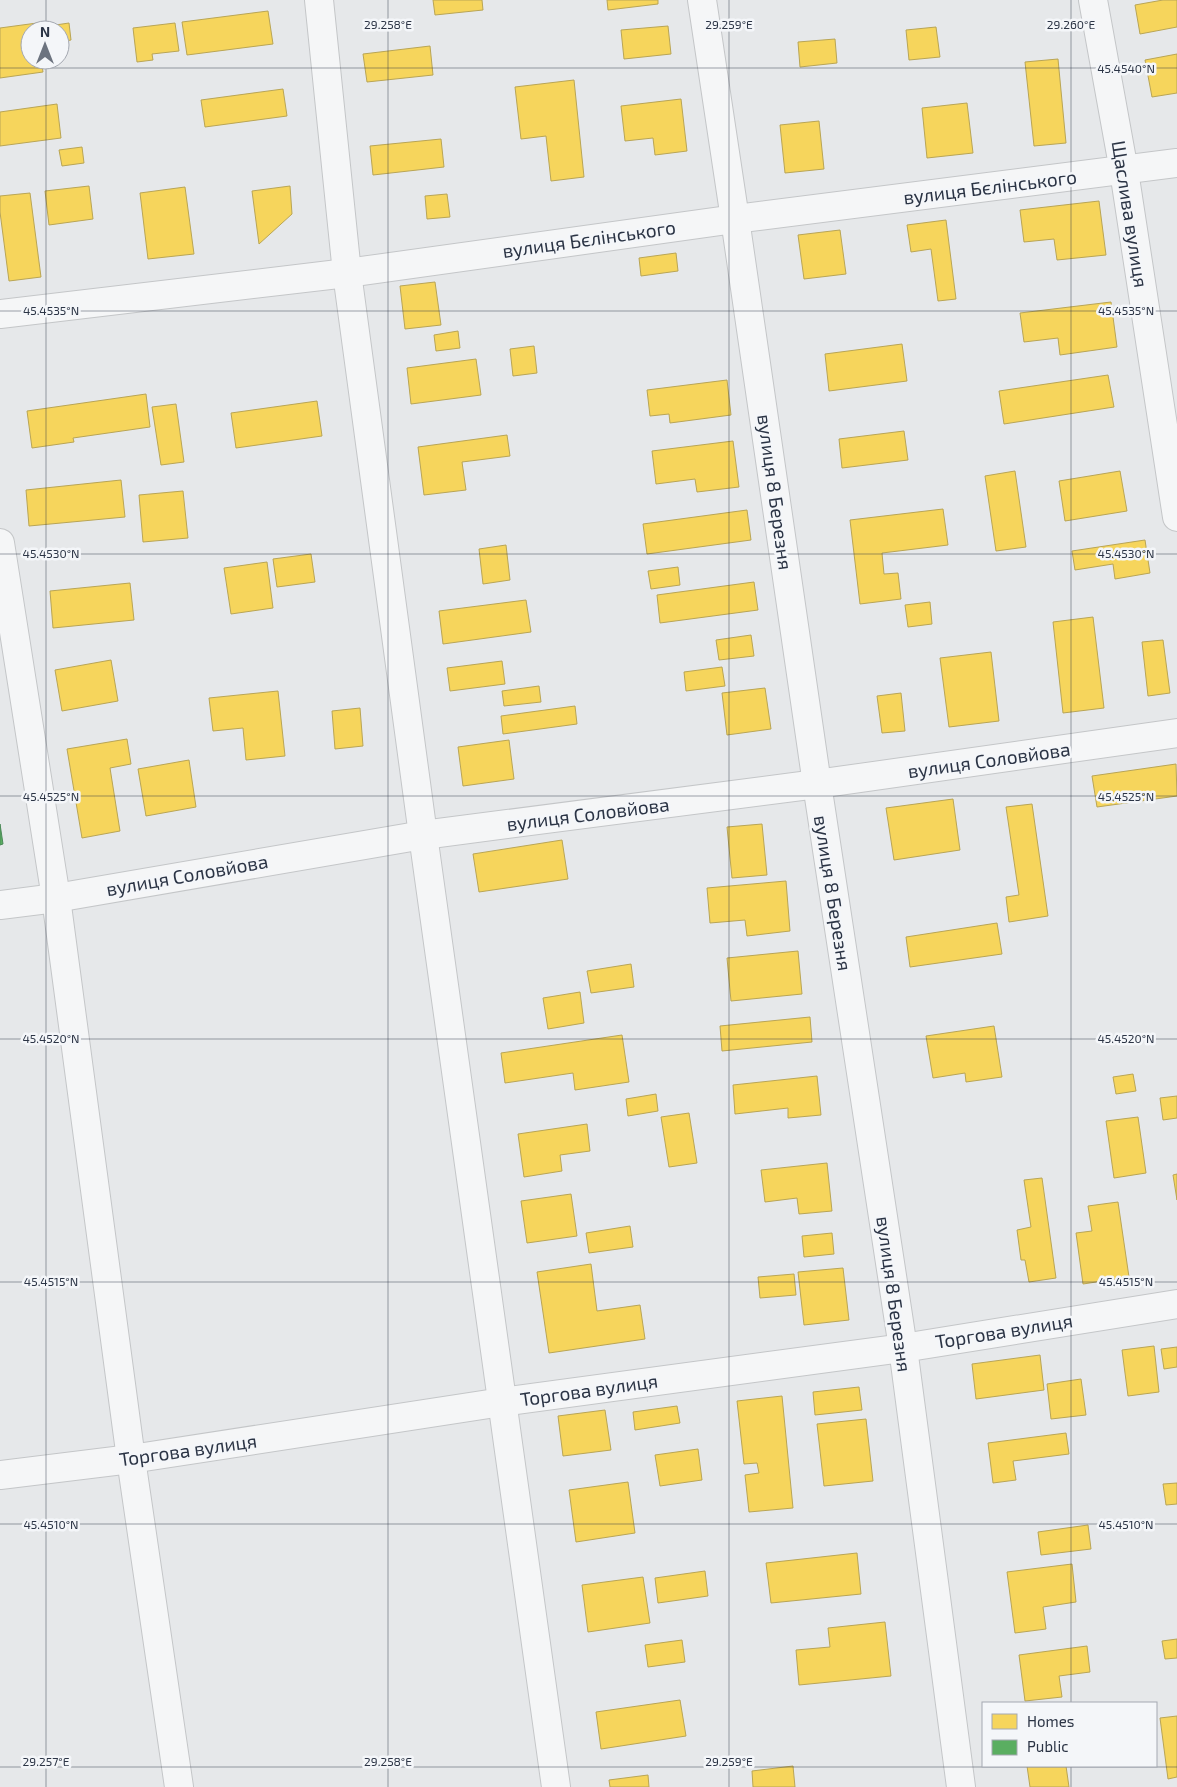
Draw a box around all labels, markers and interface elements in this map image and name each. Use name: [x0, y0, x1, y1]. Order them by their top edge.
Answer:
text: 29.258°E: [364, 17, 412, 31]
text: 29.259°E: [705, 17, 753, 31]
text: 29.260°E: [1047, 17, 1095, 31]
north arrow: [20, 20, 70, 70]
text: N: [40, 23, 50, 40]
text: 45.4540°N: [1097, 61, 1155, 75]
street label: Щаслива вулиця: [1107, 139, 1153, 289]
street label: вулиця Бєлінського: [902, 164, 1078, 210]
street label: вулиця Бєлінського: [501, 215, 677, 263]
text: 45.4535°N: [23, 303, 79, 317]
text: 45.4535°N: [1098, 303, 1154, 317]
street label: вулиця 8 Березня: [752, 413, 798, 571]
text: 45.4530°N: [23, 546, 80, 560]
text: 45.4530°N: [1098, 546, 1155, 560]
street label: вулиця Соловйова: [906, 737, 1072, 783]
text: 45.4525°N: [23, 789, 79, 803]
text: 45.4525°N: [1098, 789, 1154, 803]
street label: вулиця Соловйова: [505, 792, 671, 836]
street label: вулиця 8 Березня: [809, 814, 857, 972]
street label: вулиця Соловйова: [104, 849, 270, 901]
text: 45.4520°N: [22, 1031, 80, 1045]
text: 45.4520°N: [1097, 1031, 1155, 1045]
street label: вулиця 8 Березня: [871, 1215, 917, 1373]
text: 45.4515°N: [24, 1274, 78, 1288]
text: 45.4515°N: [1099, 1274, 1153, 1288]
street label: Торгова вулиця: [934, 1308, 1074, 1354]
street label: Торгова вулиця: [519, 1368, 659, 1412]
street label: Торгова вулиця: [118, 1428, 258, 1472]
text: 45.4510°N: [23, 1517, 79, 1531]
text: 45.4510°N: [1098, 1517, 1154, 1531]
legend: [982, 1702, 1157, 1767]
text: Homes: [1027, 1712, 1074, 1730]
text: Public: [1027, 1737, 1068, 1755]
text: 29.257°E: [23, 1754, 70, 1768]
text: 29.258°E: [364, 1754, 412, 1768]
text: 29.259°E: [705, 1754, 753, 1768]

